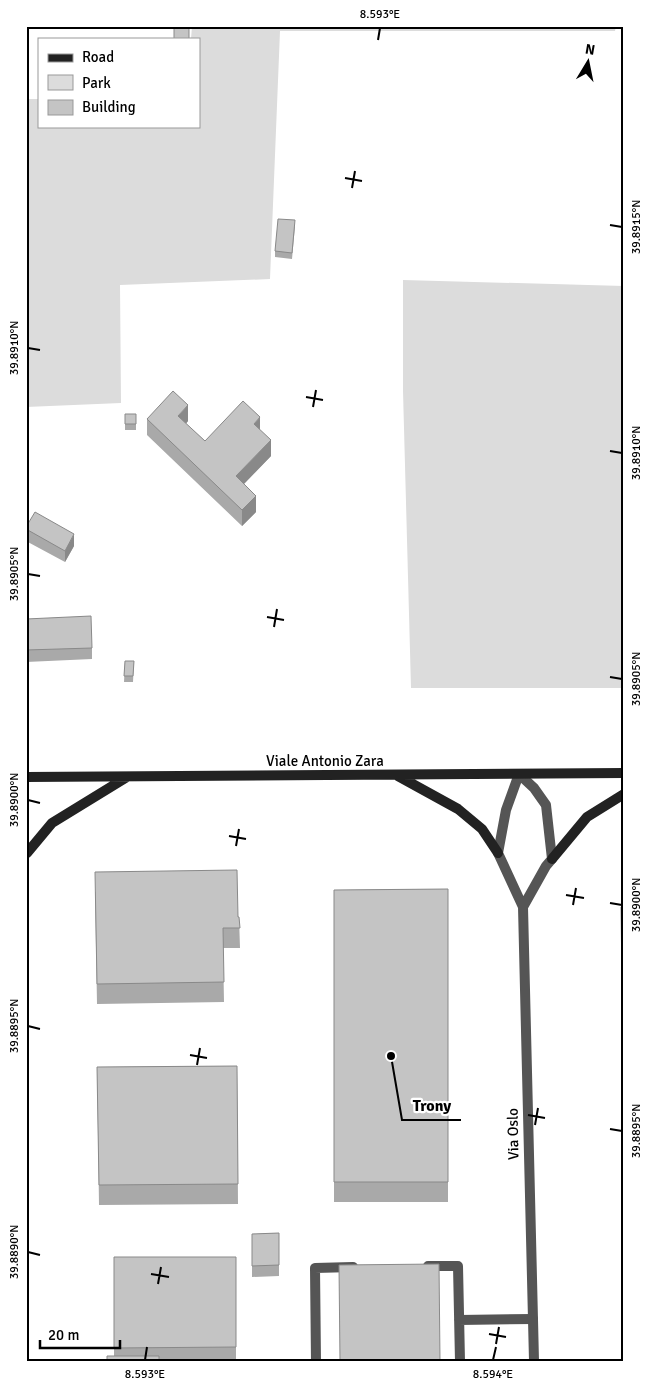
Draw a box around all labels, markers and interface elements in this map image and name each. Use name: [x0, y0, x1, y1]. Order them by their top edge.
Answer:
text: 8.593°E: [360, 7, 400, 22]
legend: [38, 38, 200, 128]
north arrow: [562, 38, 612, 88]
text: N: [584, 40, 596, 59]
text: Road: [82, 48, 114, 66]
text: Park: [82, 74, 111, 92]
text: Building: [82, 98, 136, 116]
text: 39.8915°N: [629, 200, 644, 254]
text: 39.8910°N: [7, 321, 22, 375]
text: 39.8910°N: [629, 426, 644, 480]
text: 39.8905°N: [7, 547, 22, 601]
text: 39.8905°N: [629, 652, 644, 706]
street label: Viale Antonio Zara: [266, 752, 384, 770]
text: 39.8900°N: [7, 773, 22, 827]
text: 39.8900°N: [629, 878, 644, 932]
text: 39.8895°N: [7, 999, 22, 1053]
callout: Trony: [402, 1089, 461, 1120]
text: Trony: [413, 1096, 451, 1116]
text: 39.8895°N: [629, 1104, 644, 1158]
street label: Via Oslo: [504, 1108, 522, 1160]
text: 39.8890°N: [7, 1225, 22, 1279]
scale bar: [40, 1317, 120, 1349]
text: 20 m: [48, 1326, 79, 1344]
text: 8.593°E: [125, 1367, 165, 1382]
text: 8.594°E: [473, 1367, 513, 1382]

